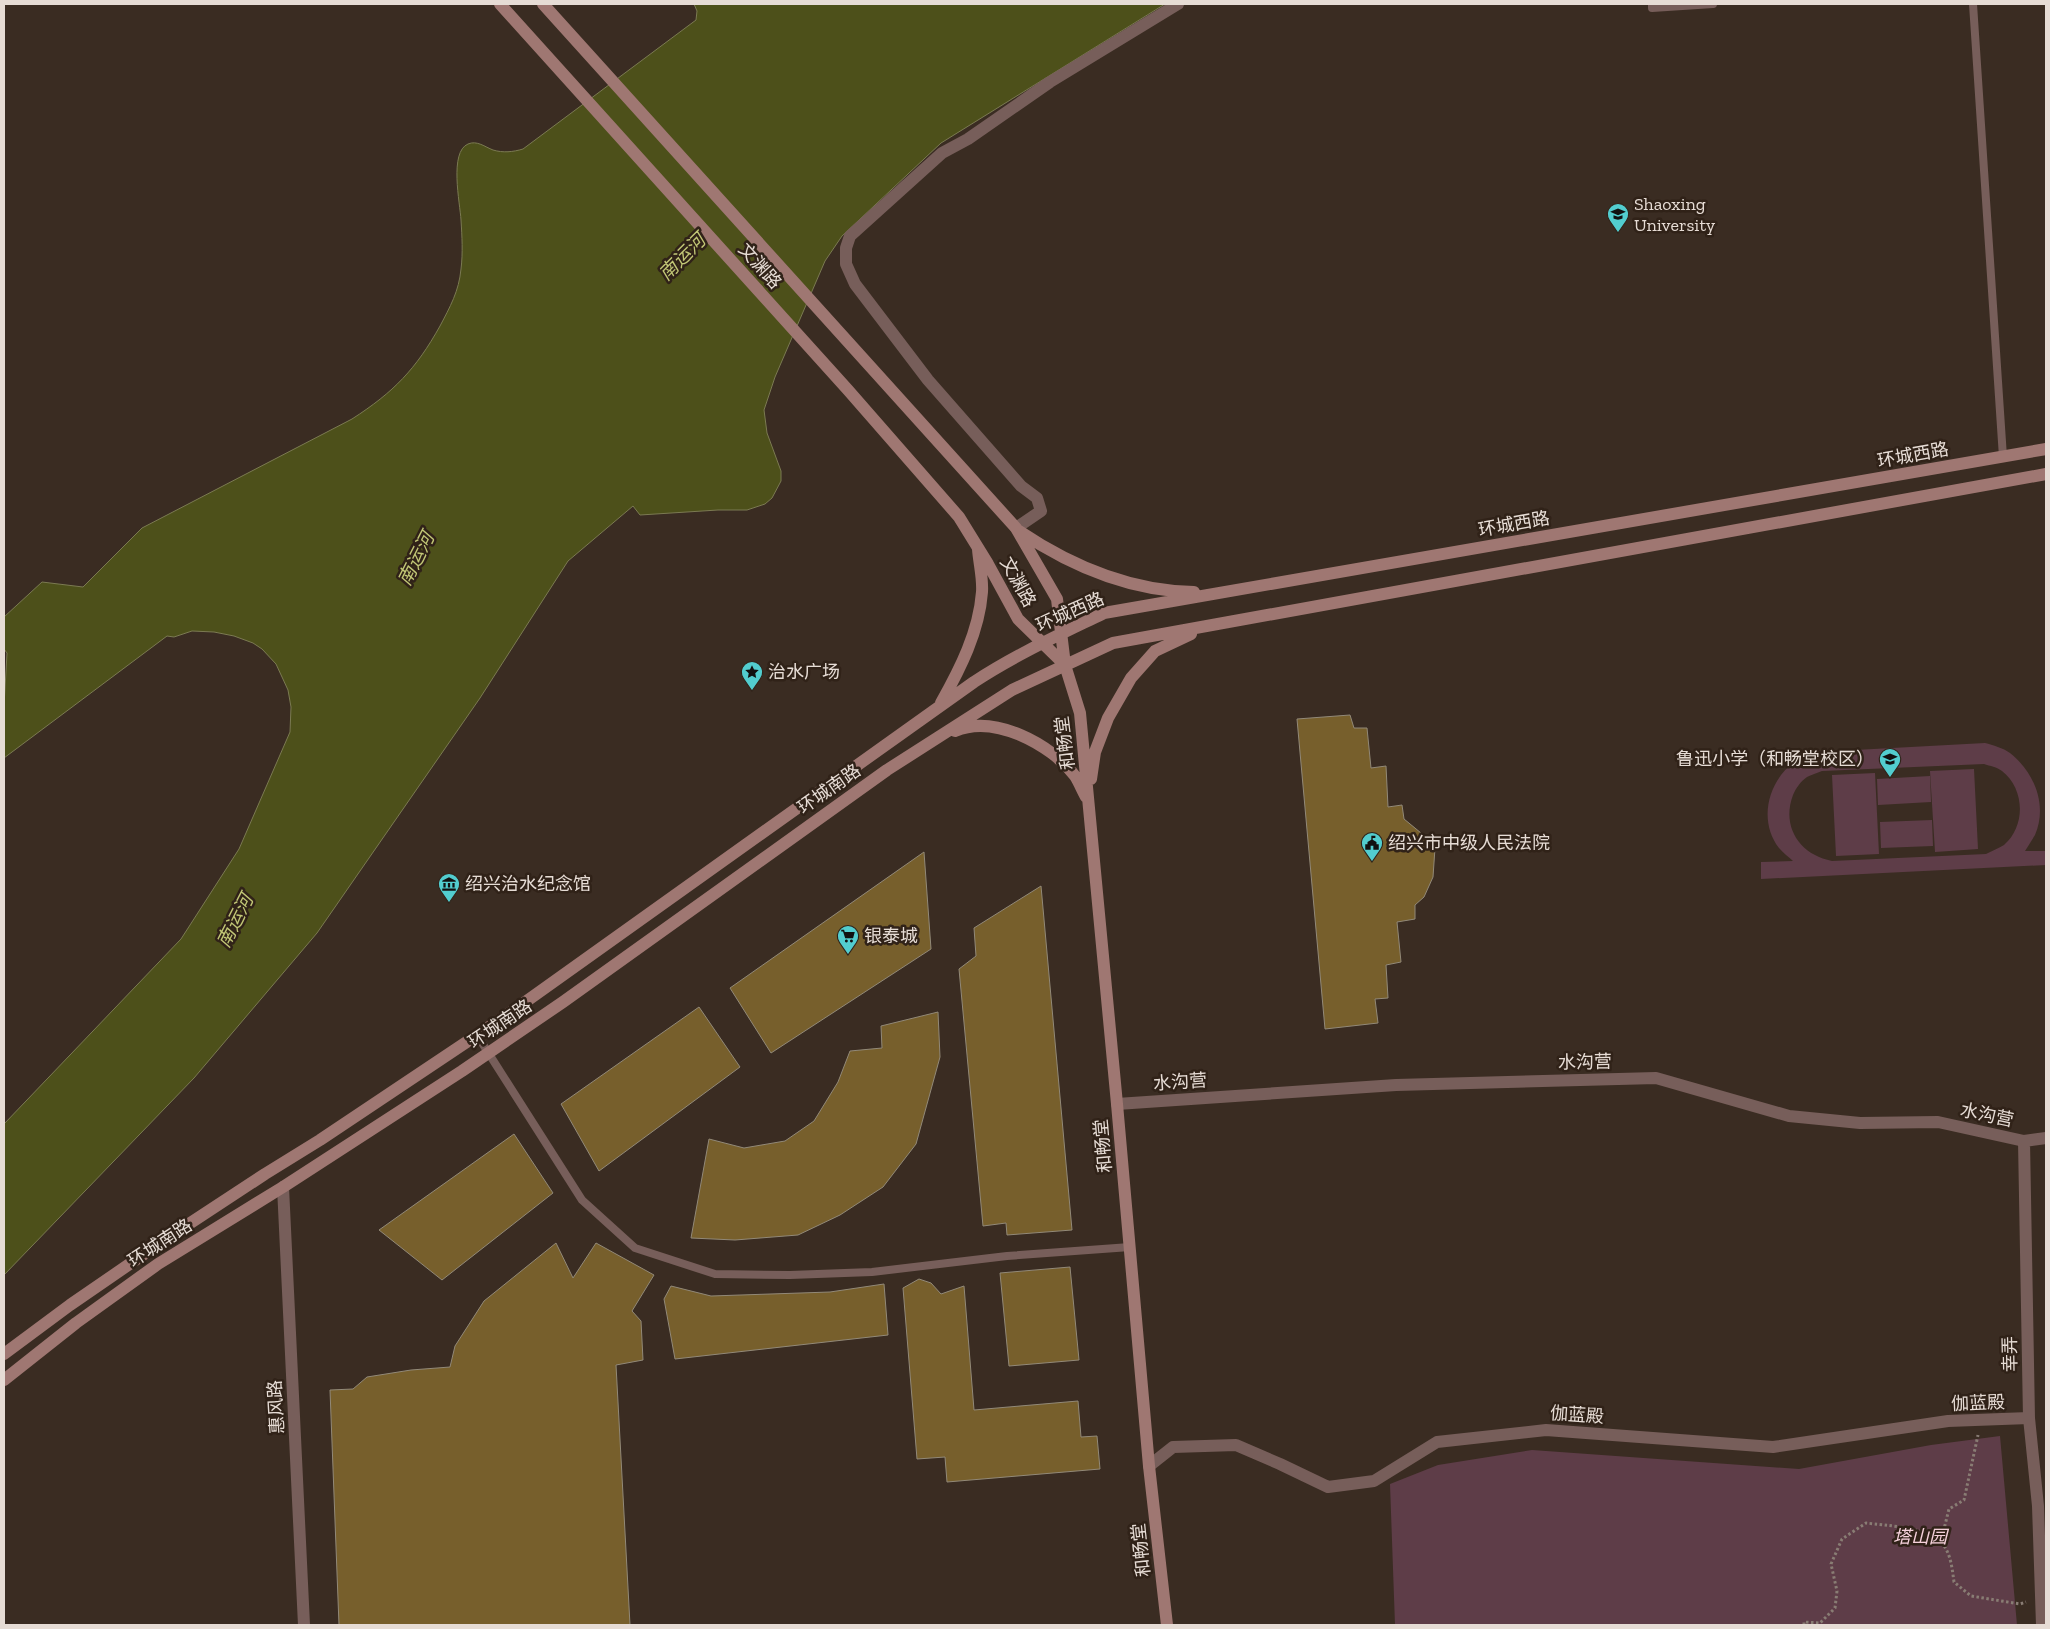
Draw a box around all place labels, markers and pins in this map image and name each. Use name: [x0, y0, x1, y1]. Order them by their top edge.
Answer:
place label: Shaoxing University: [1634, 193, 1716, 236]
school or university icon: Shaoxing University: [1606, 202, 1630, 233]
place icon: 治水广场: [740, 660, 764, 691]
place label: 治水广场: [768, 661, 840, 683]
school or university icon: 鲁迅小学（和畅堂校区）: [1878, 747, 1902, 778]
place label: 鲁迅小学（和畅堂校区）: [1676, 748, 1874, 770]
public building icon: 绍兴市中级人民法院: [1360, 831, 1384, 862]
place label: 绍兴市中级人民法院: [1388, 832, 1550, 854]
museum icon: 绍兴治水纪念馆: [437, 872, 461, 903]
place label: 绍兴治水纪念馆: [465, 873, 591, 895]
supermarket icon: 银泰城: [836, 924, 860, 955]
place label: 银泰城: [864, 925, 918, 947]

